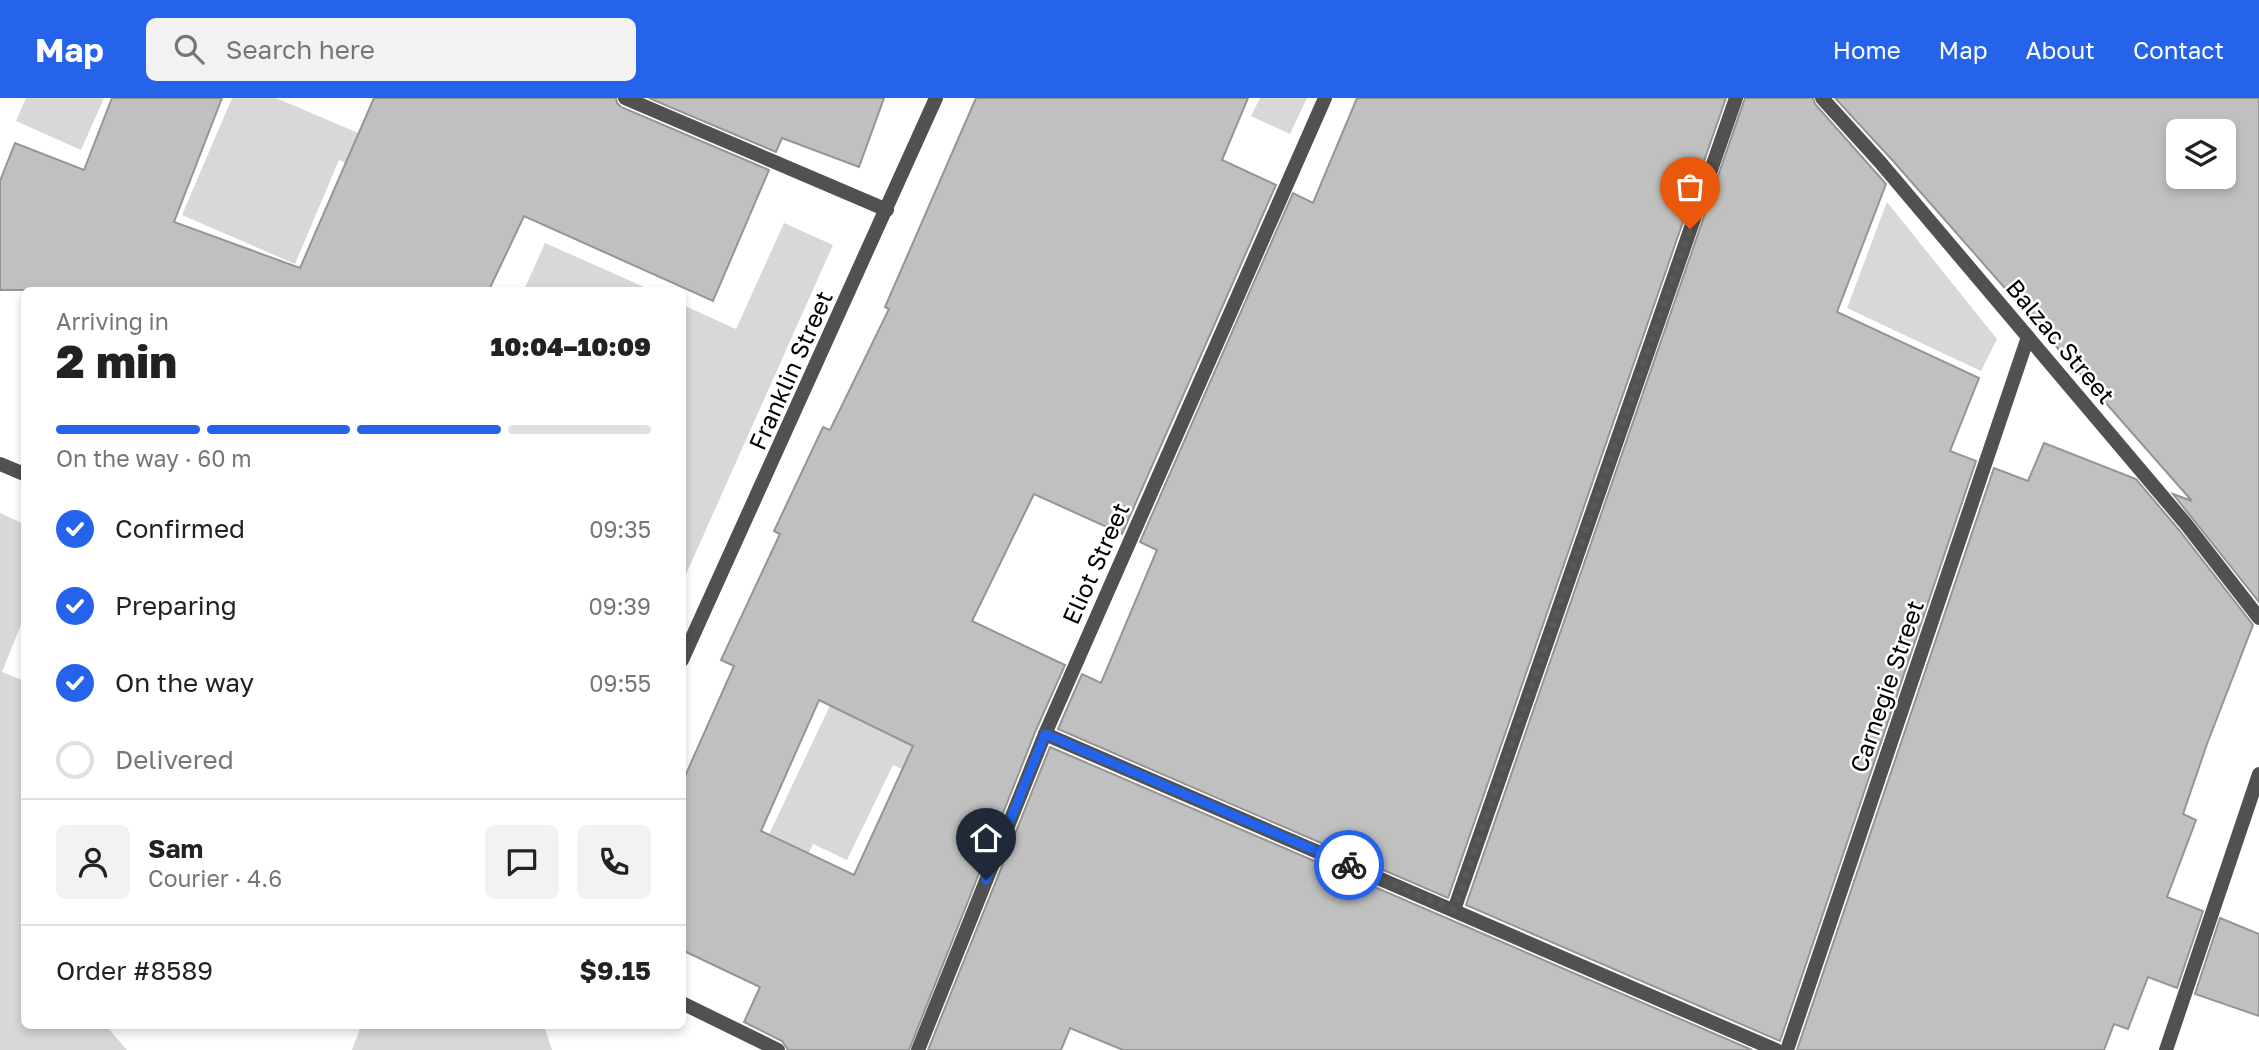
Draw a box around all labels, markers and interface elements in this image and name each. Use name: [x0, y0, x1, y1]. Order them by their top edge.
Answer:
search box: [146, 18, 636, 81]
text: Map: [35, 30, 104, 69]
icon: search: [170, 30, 208, 68]
text: Search here: [226, 34, 375, 65]
text: Home: [1833, 35, 1901, 64]
text: Map: [1939, 35, 1988, 64]
text: About: [2026, 35, 2095, 64]
text: Contact: [2133, 35, 2224, 64]
map controls: [2166, 119, 2236, 189]
button: layers: [2166, 119, 2236, 189]
pin: [1660, 157, 1720, 229]
icon: bag: [1671, 168, 1709, 206]
street label: Balzac Street: [2001, 273, 2121, 409]
street label: Franklin Street: [742, 286, 838, 454]
text: Arriving in: [56, 307, 169, 335]
text: 10:04–10:09: [490, 331, 651, 362]
text: 2 min: [56, 333, 177, 388]
text: On the way · 60 m: [56, 444, 252, 472]
street label: Eliot Street: [1055, 498, 1135, 628]
icon: check: [56, 510, 94, 548]
text: Confirmed: [115, 513, 245, 544]
text: 09:35: [589, 515, 651, 543]
icon: check: [56, 587, 94, 625]
text: Preparing: [115, 590, 237, 621]
text: 09:39: [589, 592, 651, 620]
street label: Carnegie Street: [1843, 596, 1929, 776]
icon: check: [56, 664, 94, 702]
text: On the way: [115, 667, 254, 698]
text: 09:55: [589, 669, 651, 697]
text: Delivered: [115, 744, 234, 775]
pin: [956, 808, 1016, 880]
icon: home: [967, 819, 1005, 857]
button: person: [56, 825, 130, 899]
button: chat: [485, 825, 559, 899]
button: phone: [577, 825, 651, 899]
courier: [1314, 830, 1384, 900]
text: Sam: [148, 833, 203, 864]
icon: bike: [1330, 846, 1368, 884]
text: Courier · 4.6: [148, 864, 282, 892]
text: Order #8589: [56, 955, 213, 986]
text: $9.15: [579, 955, 651, 986]

